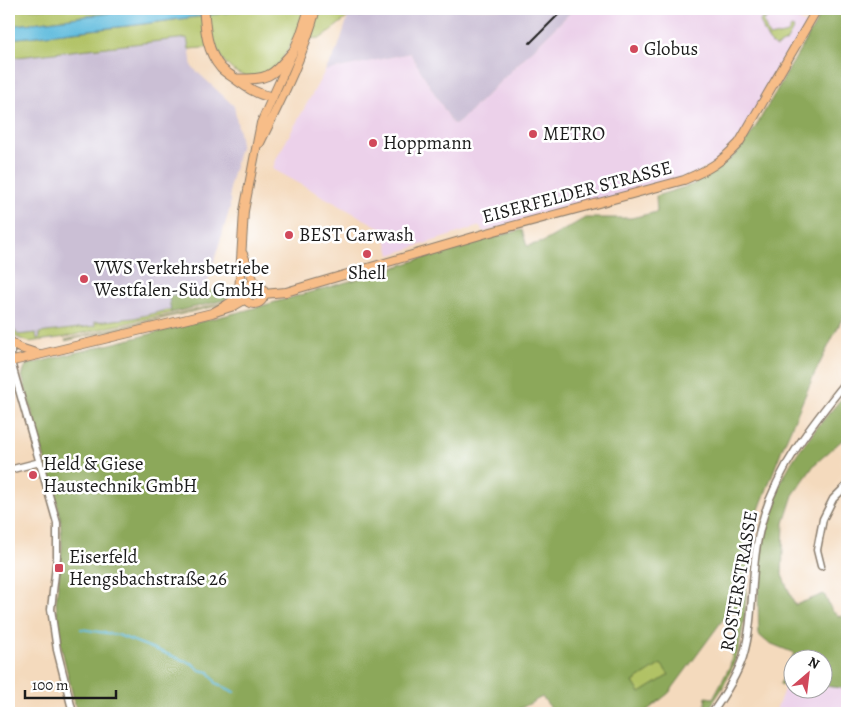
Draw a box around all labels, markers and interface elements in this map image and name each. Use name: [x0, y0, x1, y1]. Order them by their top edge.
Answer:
place label: Globus: [644, 36, 698, 62]
marker: Globus: [628, 43, 640, 55]
place label: METRO: [543, 121, 605, 147]
marker: METRO: [527, 128, 539, 140]
place label: Hoppmann: [383, 130, 472, 156]
marker: Hoppmann: [367, 137, 379, 149]
street label: EISERFELDER STRASSE: [479, 154, 675, 230]
place label: BEST Carwash: [299, 222, 414, 248]
marker: BEST Carwash: [283, 229, 295, 241]
marker: Shell: [361, 248, 373, 260]
place label: VWS Verkehrsbetriebe Westfalen-Süd GmbH: [93, 255, 269, 303]
place label: Shell: [348, 260, 386, 286]
marker: VWS Verkehrsbetriebe Westfalen-Süd GmbH: [78, 273, 90, 285]
place label: Held & Giese Haustechnik GmbH: [43, 451, 197, 499]
marker: Held & Giese Haustechnik GmbH: [27, 469, 39, 481]
street label: ROSTERSTRASSE: [714, 509, 764, 653]
place label: Eiserfeld Hengsbachstraße 26: [69, 544, 227, 592]
marker: Eiserfeld Hengsbachstraße 26: [53, 562, 65, 574]
north arrow: [784, 650, 834, 700]
text: N: [805, 652, 823, 674]
scale bar: [25, 667, 116, 699]
text: 100 m: [32, 675, 69, 695]

